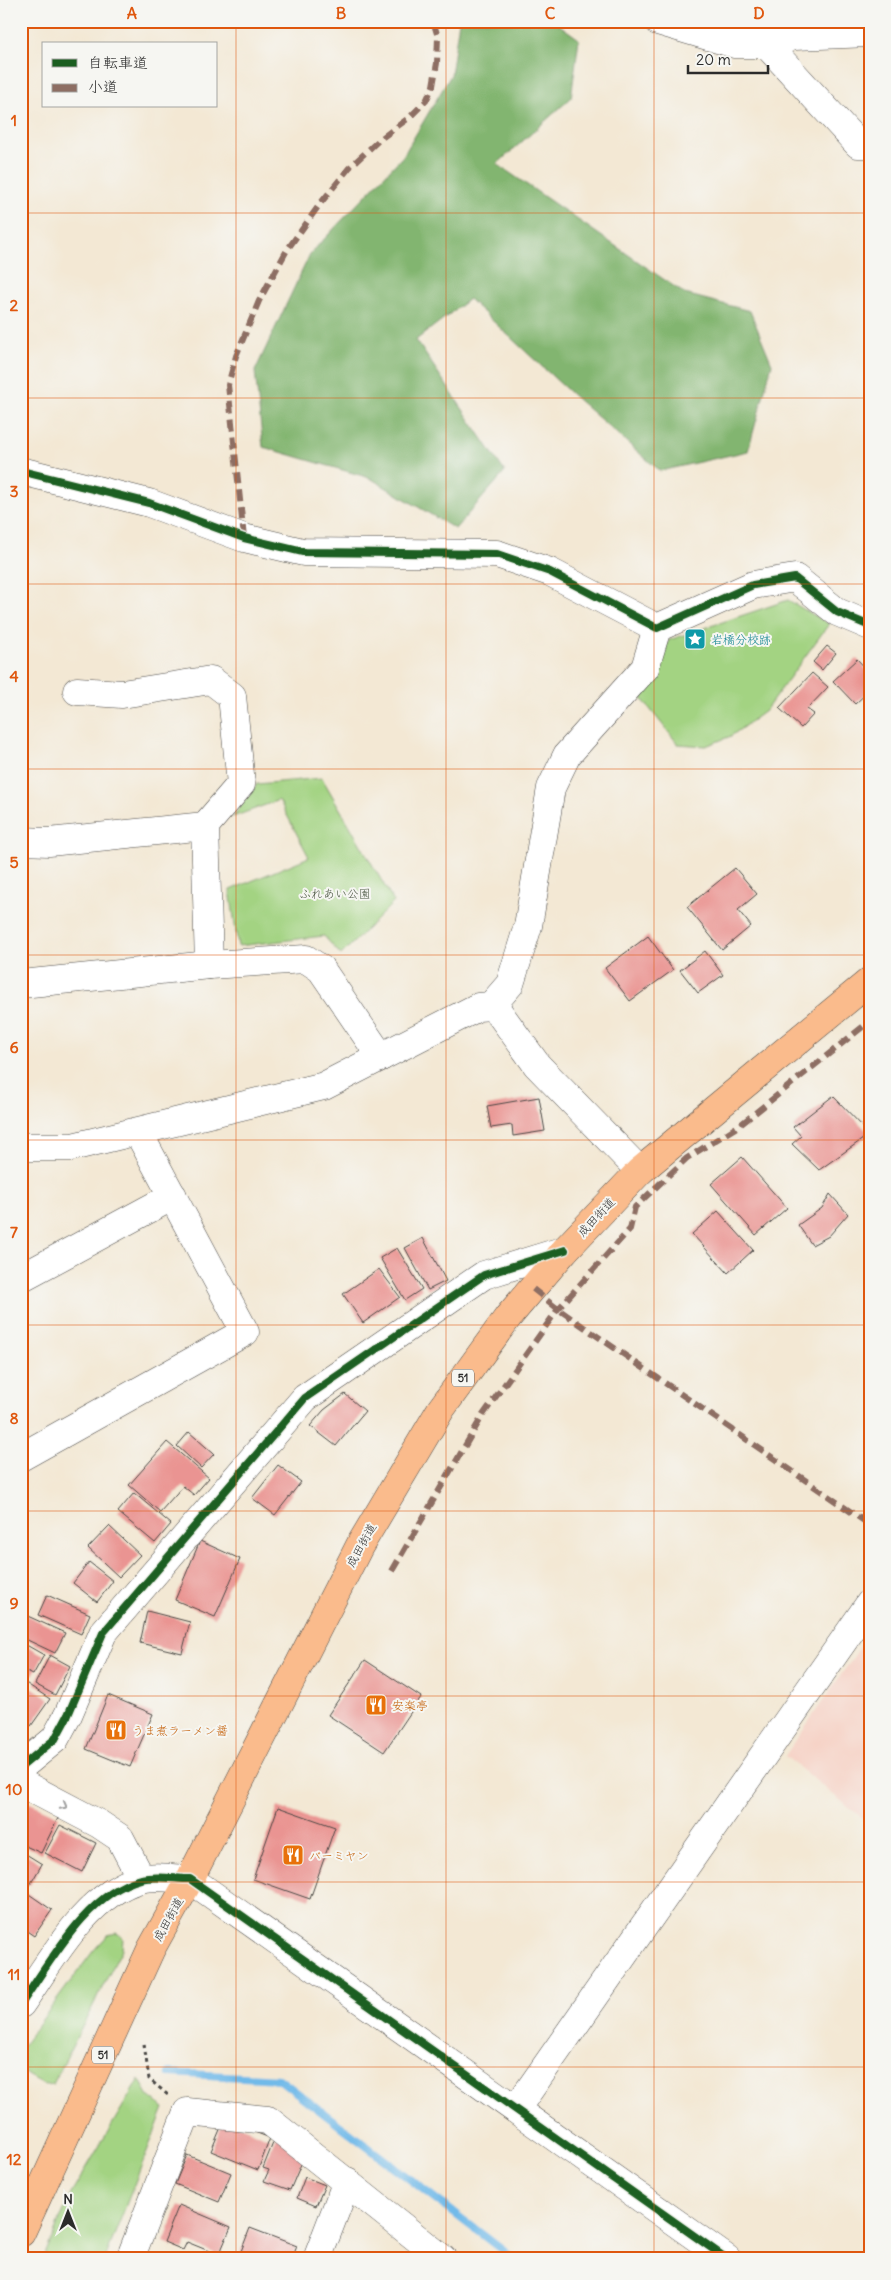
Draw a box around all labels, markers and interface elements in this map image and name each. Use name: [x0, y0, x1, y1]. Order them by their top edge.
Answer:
text: A: [127, 3, 137, 23]
text: B: [336, 3, 347, 23]
text: C: [545, 3, 556, 23]
text: D: [753, 3, 765, 23]
legend: [42, 42, 218, 108]
scale bar: [688, 42, 768, 74]
text: 20 m: [696, 50, 731, 69]
text: 自転車道: [88, 53, 148, 72]
text: 小道: [88, 77, 118, 96]
text: 1: [11, 110, 17, 130]
text: 2: [10, 295, 19, 315]
text: 3: [9, 481, 19, 501]
place icon: 岩橋分校跡: [683, 627, 707, 651]
place label: 岩橋分校跡: [711, 632, 771, 647]
text: 4: [9, 666, 19, 686]
text: 5: [9, 852, 19, 872]
park label: ふれあい公園: [299, 886, 371, 901]
text: 6: [9, 1037, 19, 1057]
street label: 成田街道: [574, 1194, 618, 1240]
text: 7: [10, 1222, 18, 1242]
road number: 51: [452, 1370, 474, 1386]
text: 8: [9, 1408, 19, 1428]
street label: 成田街道: [343, 1520, 379, 1570]
text: 9: [9, 1593, 19, 1613]
restaurant icon: 安楽亭: [364, 1693, 388, 1717]
place label: 安楽亭: [392, 1698, 428, 1713]
restaurant icon: うま煮ラーメン醤: [104, 1718, 128, 1742]
place label: うま煮ラーメン醤: [132, 1723, 228, 1738]
text: 10: [6, 1779, 22, 1799]
one-way arrow: [59, 1800, 68, 1810]
restaurant icon: バーミヤン: [281, 1843, 305, 1867]
place label: バーミヤン: [309, 1848, 369, 1863]
street label: 成田街道: [150, 1894, 186, 1944]
text: 11: [8, 1964, 20, 1984]
road number: 51: [92, 2046, 114, 2064]
text: 12: [6, 2149, 22, 2169]
north arrow: [42, 2188, 92, 2238]
text: N: [63, 2190, 73, 2208]

